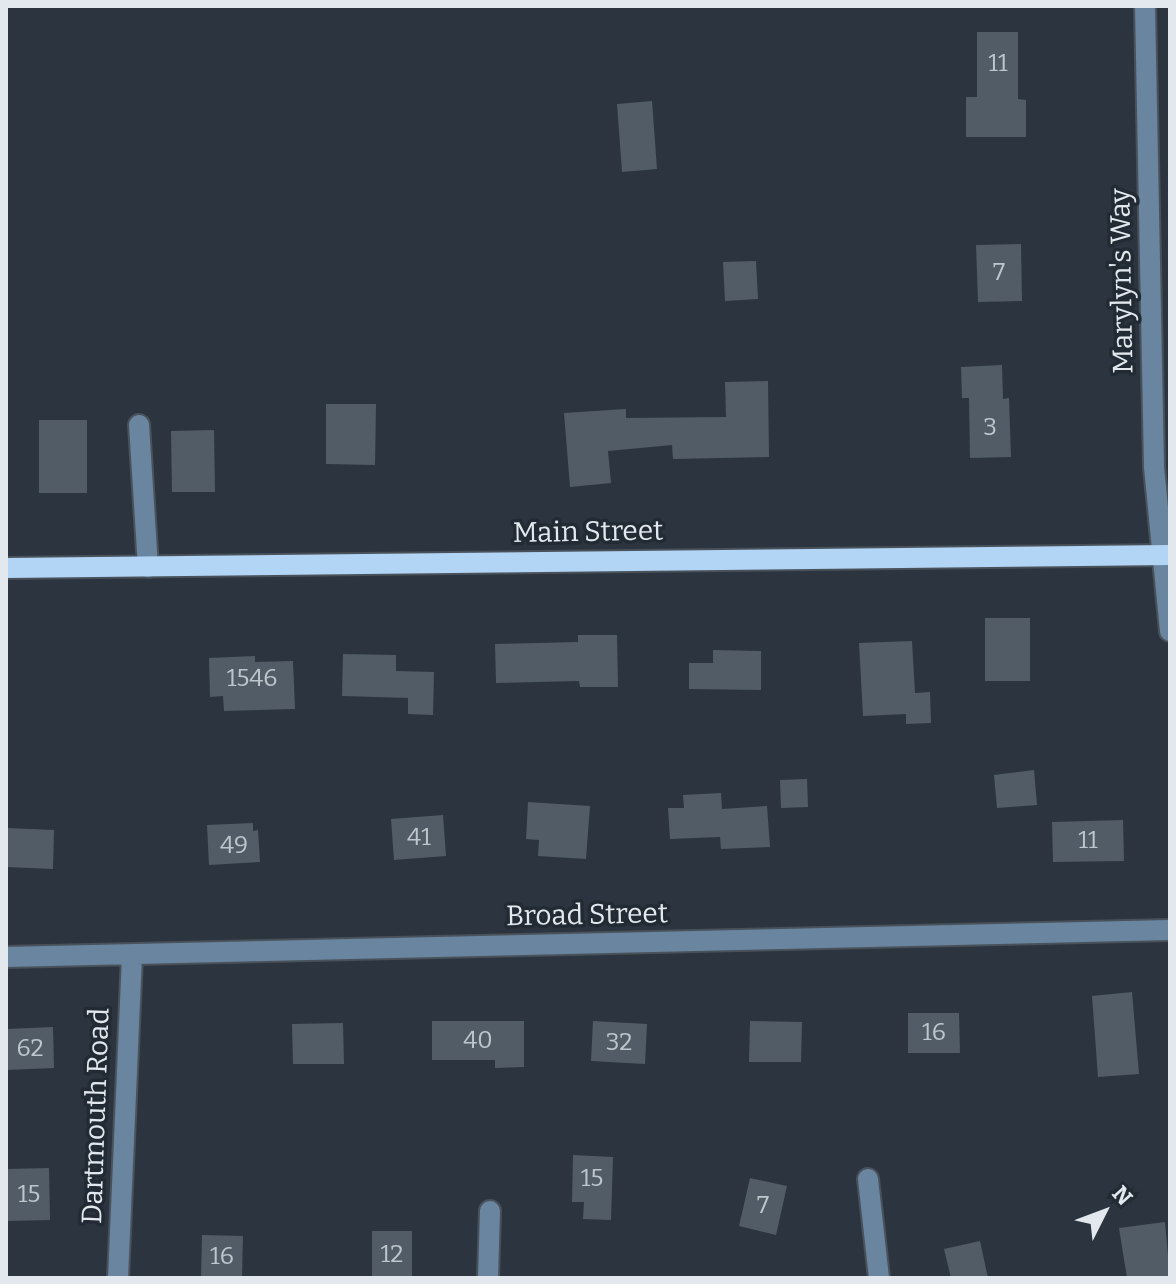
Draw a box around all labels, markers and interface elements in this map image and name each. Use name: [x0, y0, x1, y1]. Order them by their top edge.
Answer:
house number: 11: [988, 50, 1008, 78]
street label: Marylyn's Way: [1105, 188, 1141, 374]
house number: 7: [993, 259, 1005, 287]
house number: 3: [983, 414, 997, 442]
street label: Main Street: [512, 515, 664, 551]
house number: 1546: [227, 665, 277, 693]
house number: 41: [407, 824, 431, 852]
house number: 11: [1078, 827, 1098, 855]
house number: 49: [220, 832, 248, 860]
street label: Broad Street: [506, 898, 668, 934]
street label: Dartmouth Road: [76, 1007, 118, 1225]
house number: 16: [922, 1019, 946, 1047]
house number: 40: [463, 1027, 493, 1055]
house number: 32: [606, 1029, 632, 1057]
house number: 62: [17, 1035, 43, 1063]
house number: 15: [581, 1165, 603, 1193]
north arrow: [1064, 1172, 1144, 1252]
text: N: [1106, 1180, 1138, 1211]
house number: 15: [18, 1181, 40, 1209]
house number: 7: [757, 1192, 769, 1220]
house number: 12: [381, 1241, 403, 1269]
house number: 16: [210, 1243, 234, 1271]

